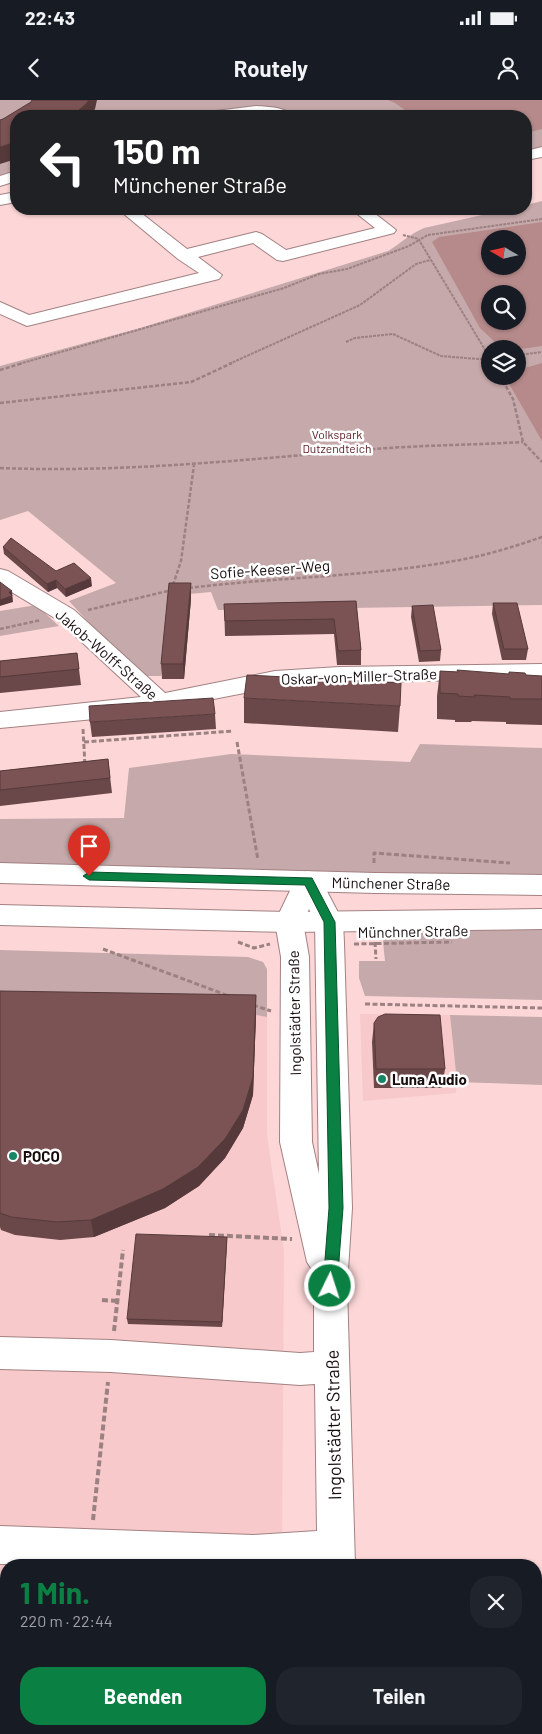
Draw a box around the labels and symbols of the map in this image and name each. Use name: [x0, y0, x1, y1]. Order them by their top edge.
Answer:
north arrow: [481, 230, 526, 275]
park label: Volkspark Dutzendteich: [302, 427, 372, 455]
street label: Sofie-Keeser-Weg: [210, 556, 330, 582]
street label: Jakob-Wolff-Straße: [52, 605, 162, 703]
street label: Oskar-von-Miller-Straße: [281, 664, 437, 688]
pin: [68, 825, 110, 876]
street label: Münchener Straße: [332, 873, 450, 893]
street label: Münchner Straße: [357, 921, 469, 941]
street label: Ingolstädter Straße: [284, 950, 304, 1076]
place label: Luna Audio: [392, 1070, 467, 1088]
marker: Luna Audio: [376, 1073, 388, 1085]
place label: POCO: [23, 1147, 60, 1165]
marker: POCO: [7, 1150, 19, 1162]
position arrow: [303, 1259, 355, 1311]
street label: Ingolstädter Straße: [321, 1350, 345, 1500]

